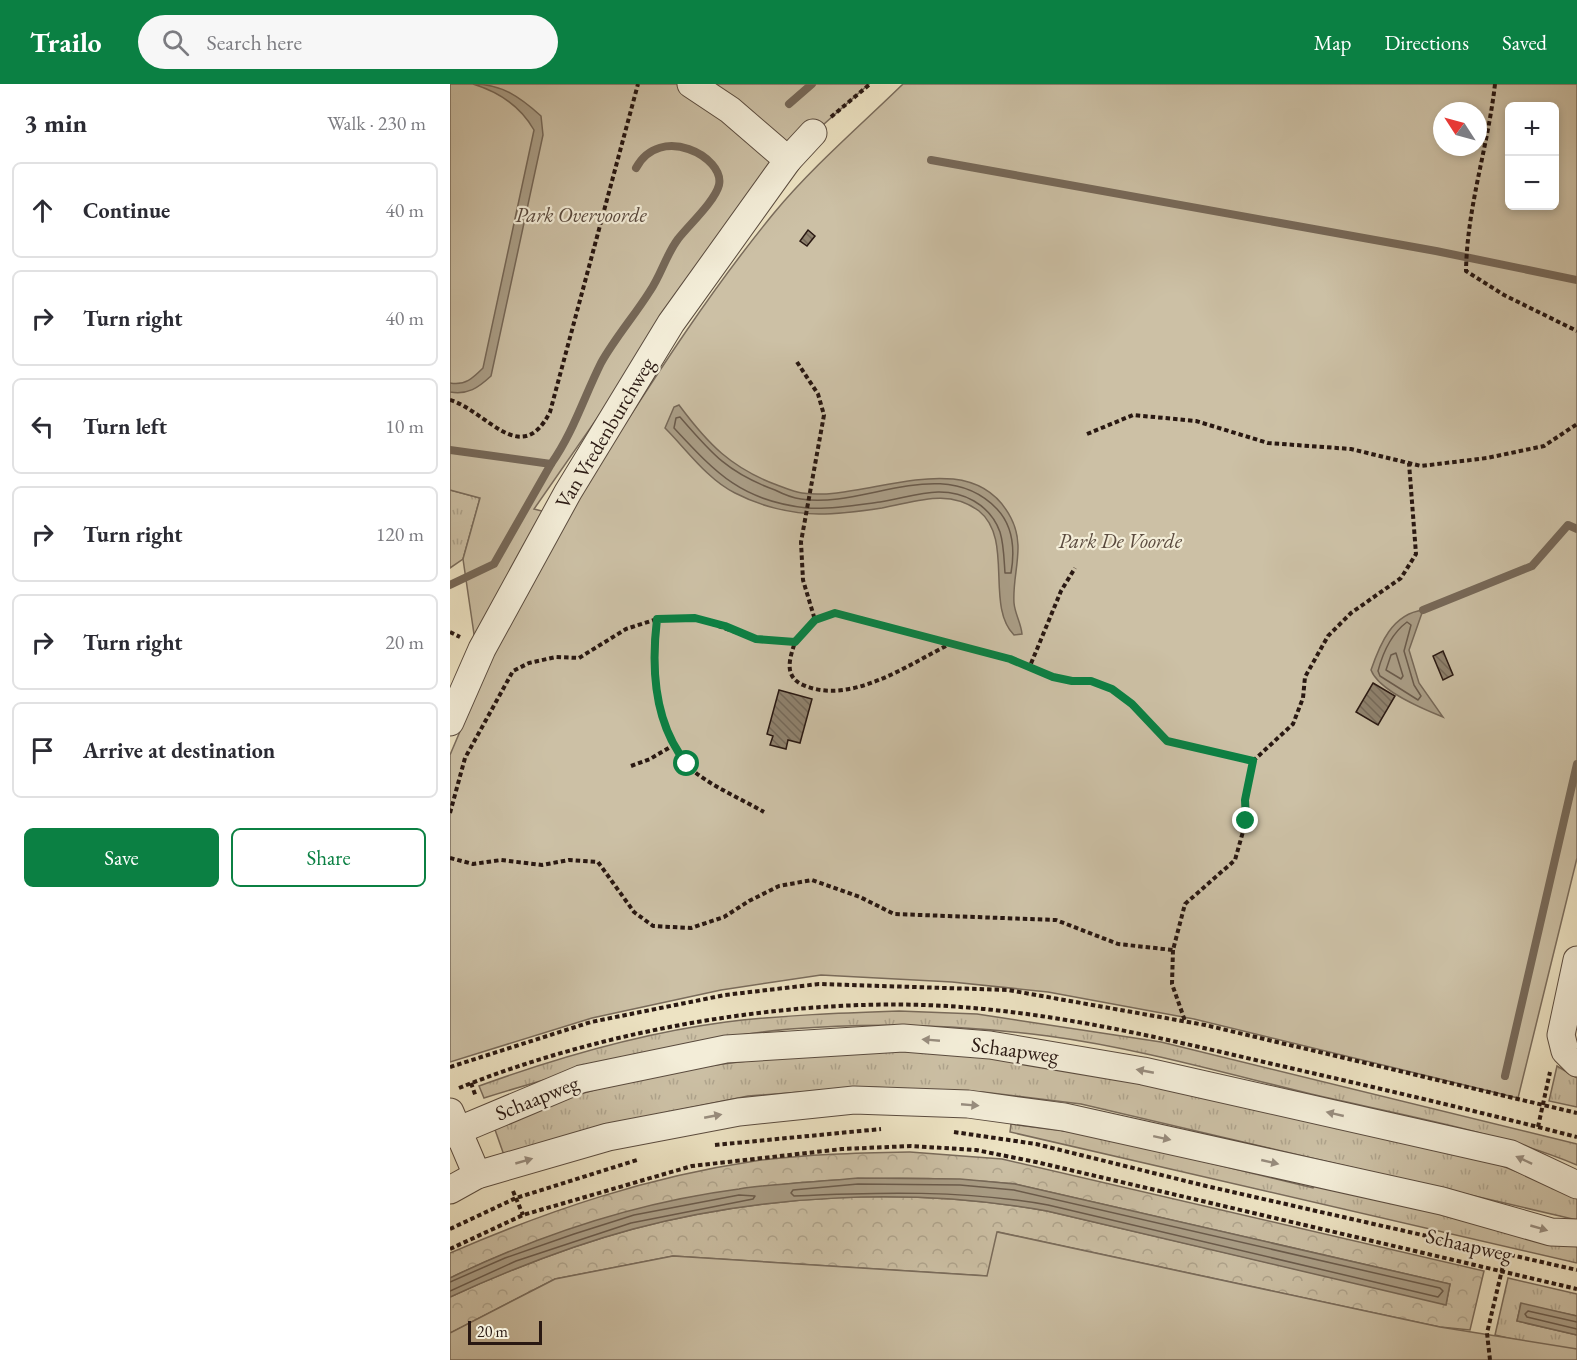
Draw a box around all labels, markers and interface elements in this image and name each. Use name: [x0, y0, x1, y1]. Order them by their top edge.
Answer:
search box: [138, 15, 558, 69]
text: Trailo: [30, 24, 102, 60]
icon: search: [159, 26, 192, 59]
text: Search here: [207, 28, 302, 57]
text: Map: [1314, 29, 1351, 56]
text: Directions: [1384, 29, 1469, 56]
text: Saved: [1502, 29, 1547, 56]
north arrow: [1433, 102, 1487, 156]
map controls: [1505, 102, 1559, 210]
button: +: [1505, 102, 1559, 156]
text: 3 min: [24, 106, 87, 140]
text: Walk · 230 m: [327, 110, 426, 136]
button: −: [1505, 156, 1559, 210]
icon: ahead: [26, 194, 59, 227]
text: Continue: [83, 196, 170, 225]
text: 40 m: [385, 197, 424, 223]
park label: Park Overvoorde: [515, 201, 648, 228]
icon: right: [26, 302, 59, 335]
text: Turn right: [83, 304, 182, 333]
text: 40 m: [385, 305, 424, 331]
street label: Van Vredenburchweg: [549, 351, 661, 513]
icon: left: [26, 410, 59, 443]
text: Turn left: [83, 412, 167, 441]
text: 10 m: [385, 413, 424, 439]
icon: right: [26, 518, 59, 551]
text: Turn right: [83, 520, 182, 549]
text: 120 m: [376, 521, 424, 547]
park label: Park De Voorde: [1058, 527, 1183, 554]
icon: right: [26, 626, 59, 659]
text: Turn right: [83, 628, 182, 657]
text: 20 m: [385, 629, 424, 655]
icon: arrive: [26, 734, 59, 767]
text: Arrive at destination: [83, 736, 275, 765]
route start: [673, 750, 699, 776]
route end: [1232, 807, 1258, 833]
button: Save: [24, 828, 219, 887]
button: Share: [231, 828, 426, 887]
street label: Schaapweg: [970, 1030, 1061, 1069]
one-way arrow: [922, 1035, 941, 1045]
one-way arrow: [1135, 1066, 1154, 1075]
street label: Schaapweg: [491, 1068, 583, 1126]
one-way arrow: [961, 1100, 980, 1110]
one-way arrow: [1325, 1109, 1344, 1118]
one-way arrow: [704, 1111, 723, 1120]
one-way arrow: [1153, 1134, 1172, 1143]
one-way arrow: [515, 1156, 533, 1165]
one-way arrow: [1516, 1156, 1533, 1165]
one-way arrow: [1261, 1157, 1279, 1167]
street label: Schaapweg: [1423, 1221, 1516, 1268]
one-way arrow: [1530, 1224, 1548, 1233]
scale bar: [468, 1318, 542, 1346]
text: 20 m: [477, 1321, 508, 1342]

